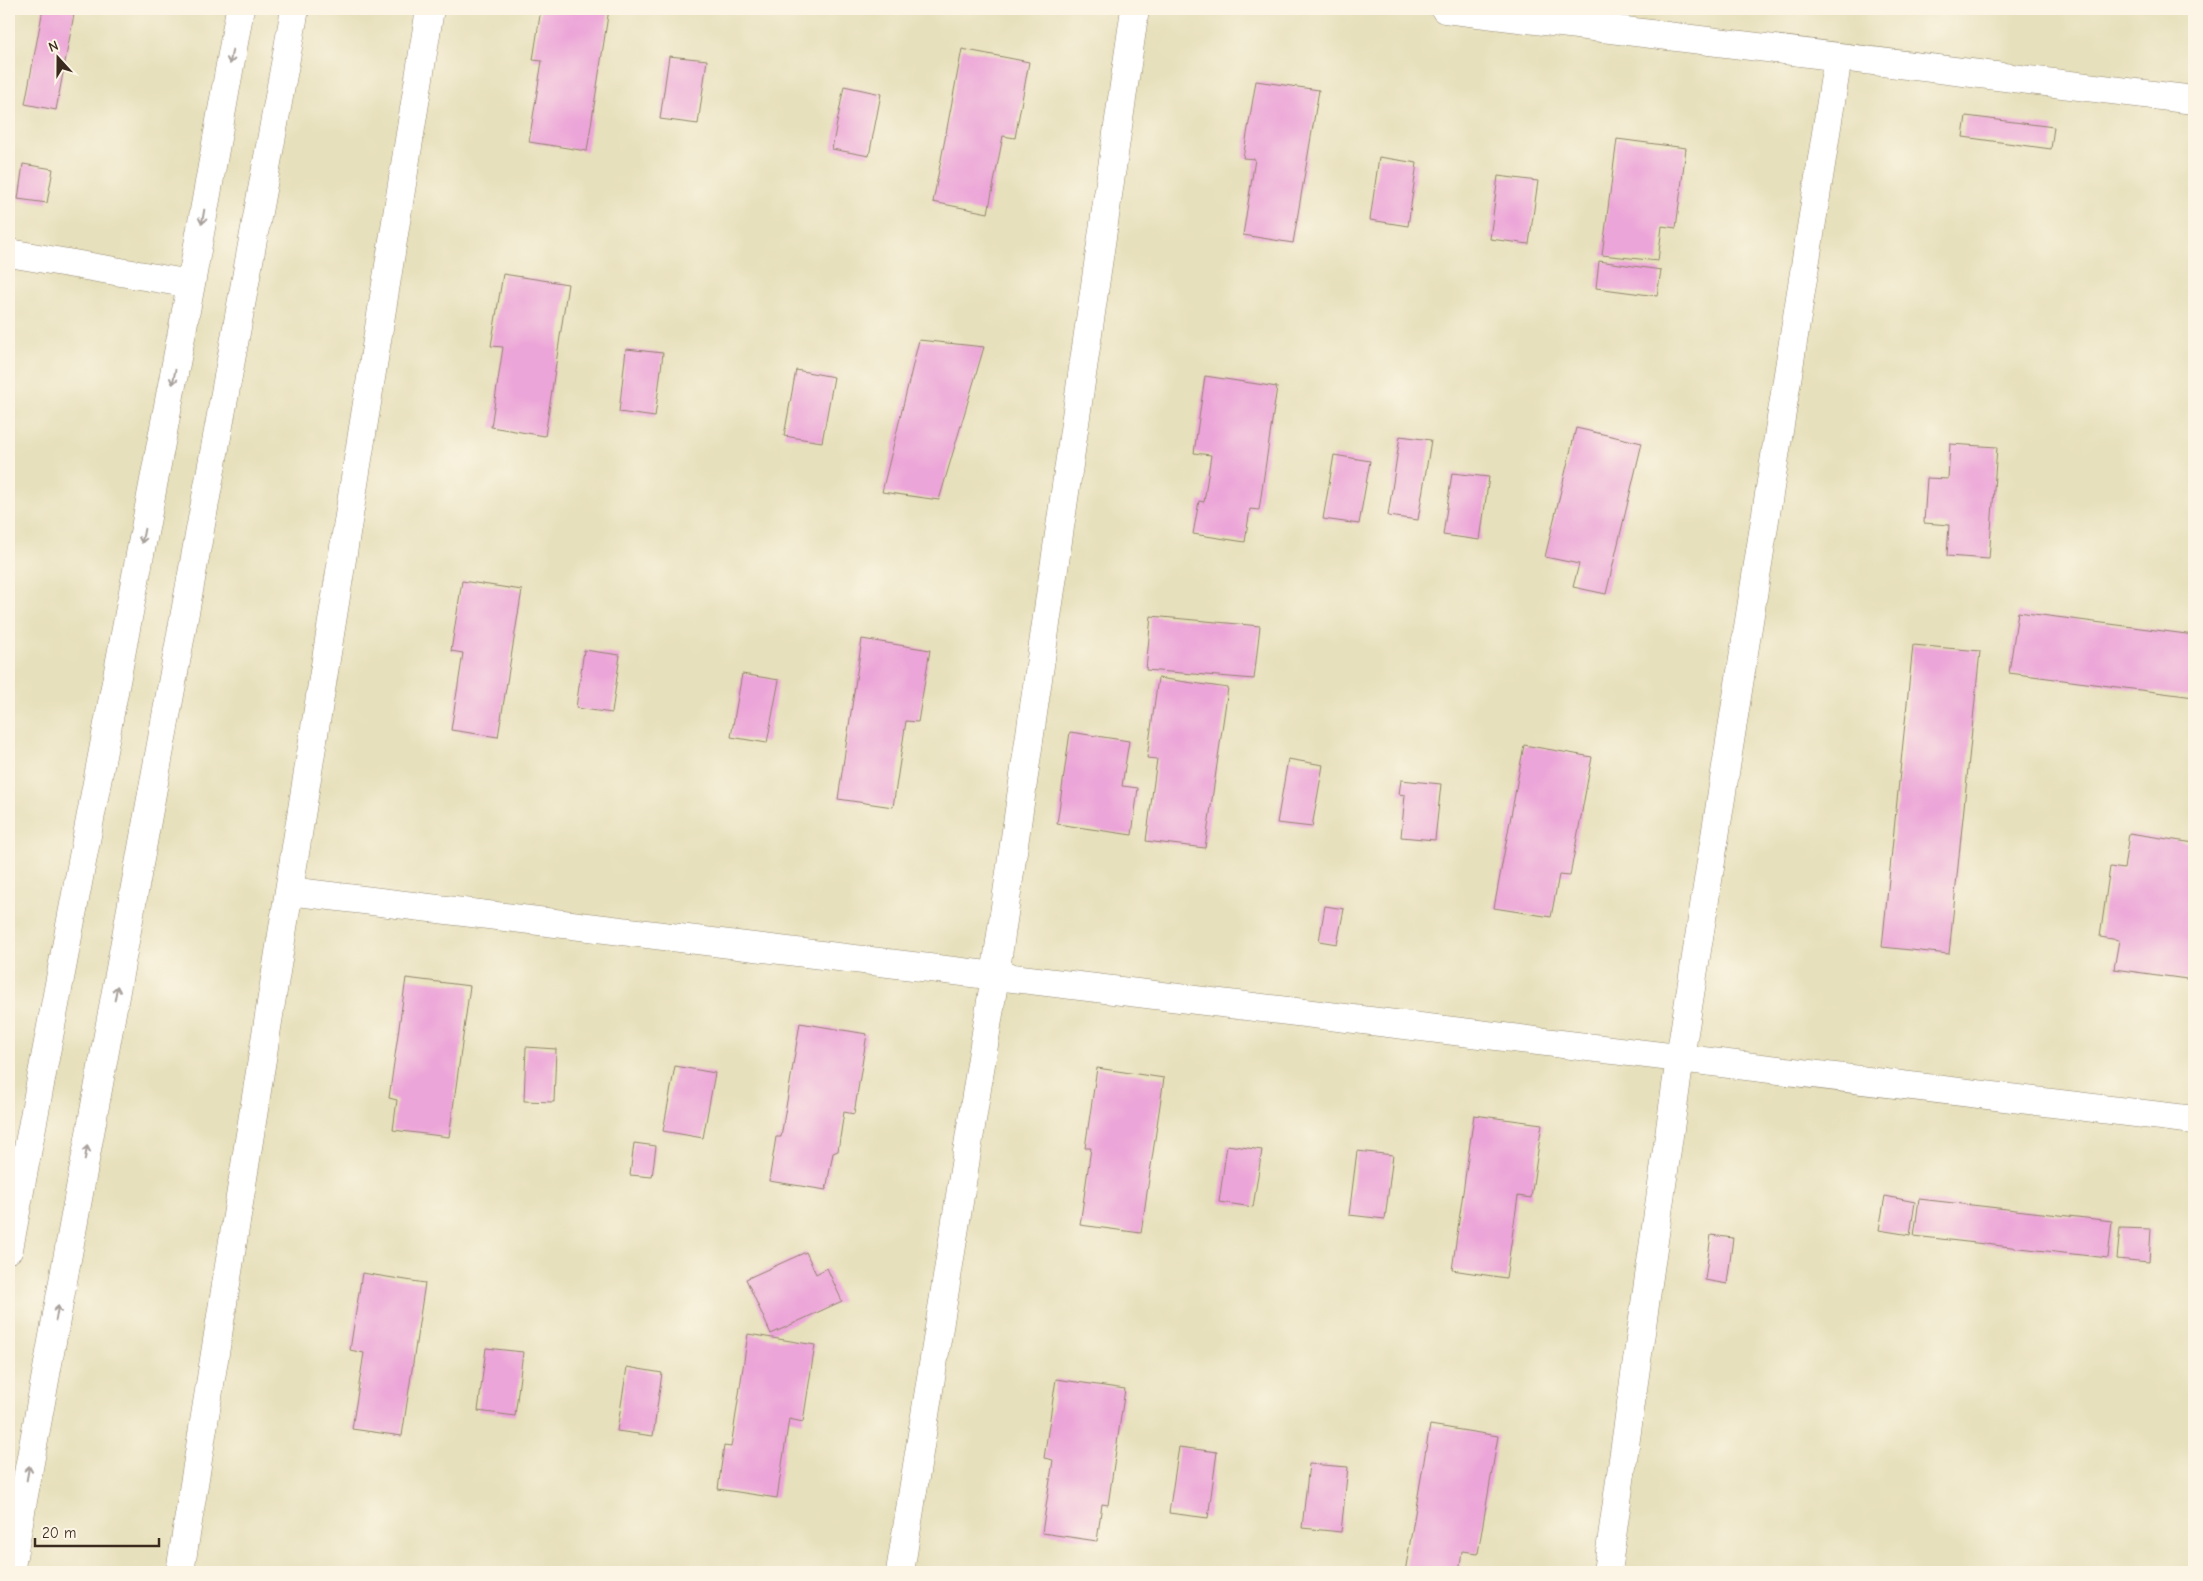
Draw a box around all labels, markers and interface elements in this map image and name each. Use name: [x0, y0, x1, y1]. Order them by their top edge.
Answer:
north arrow: [32, 32, 82, 82]
text: N: [46, 37, 61, 56]
one-way arrow: [226, 48, 236, 64]
one-way arrow: [198, 208, 208, 224]
one-way arrow: [168, 368, 178, 384]
one-way arrow: [138, 528, 148, 544]
one-way arrow: [111, 985, 121, 1001]
one-way arrow: [82, 1145, 92, 1161]
one-way arrow: [53, 1305, 63, 1321]
one-way arrow: [24, 1465, 34, 1481]
scale bar: [35, 1516, 159, 1548]
text: 20 m: [42, 1524, 76, 1542]

